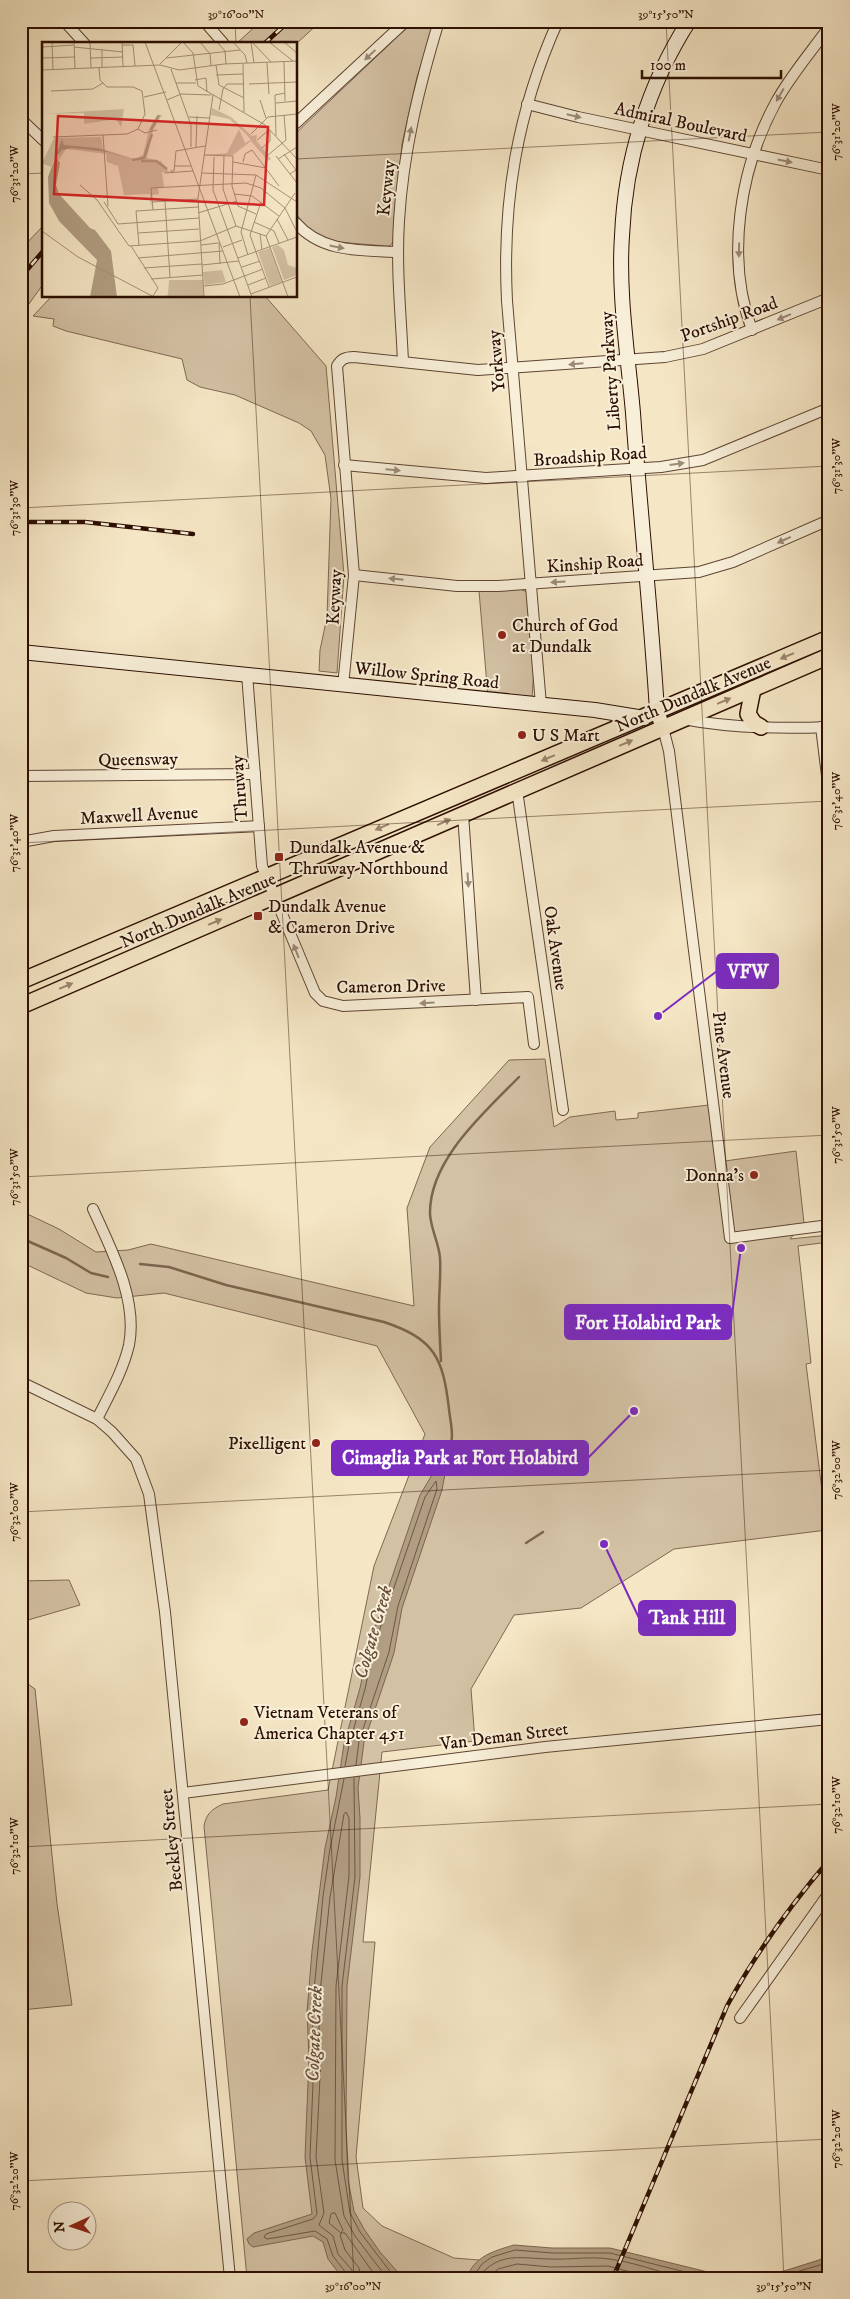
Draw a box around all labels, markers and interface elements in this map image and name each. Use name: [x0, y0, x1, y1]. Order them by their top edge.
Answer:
text: 39°16'00"N: [208, 7, 265, 22]
text: 39°15'50"N: [638, 7, 694, 22]
inset map: [42, 42, 298, 298]
scale bar: [642, 48, 781, 80]
one-way arrow: [364, 49, 377, 60]
text: 100 m: [650, 56, 686, 75]
one-way arrow: [776, 89, 785, 102]
street label: Admiral Boulevard: [612, 98, 749, 148]
text: 76°31'20"W: [829, 102, 844, 161]
one-way arrow: [567, 112, 582, 120]
one-way arrow: [406, 126, 414, 142]
text: 76°31'20"W: [7, 144, 22, 203]
one-way arrow: [777, 157, 793, 165]
street label: Keyway: [373, 159, 401, 217]
one-way arrow: [735, 243, 743, 259]
one-way arrow: [329, 244, 345, 252]
street label: Portship Road: [678, 292, 781, 348]
street label: Liberty Parkway: [596, 310, 626, 431]
one-way arrow: [777, 313, 791, 321]
street label: Yorkway: [483, 329, 511, 393]
one-way arrow: [568, 360, 584, 368]
text: 76°31'30"W: [829, 437, 844, 494]
street label: Broadship Road: [533, 442, 648, 472]
one-way arrow: [669, 460, 685, 468]
one-way arrow: [385, 466, 401, 474]
text: 76°31'30"W: [7, 479, 22, 536]
one-way arrow: [777, 536, 791, 544]
street label: Kinship Road: [546, 550, 644, 578]
street label: Keyway: [323, 568, 347, 626]
one-way arrow: [388, 575, 404, 583]
one-way arrow: [550, 578, 566, 586]
place label: Church of God at Dundalk: [512, 615, 618, 658]
marker: Church of God at Dundalk: [496, 629, 508, 641]
street label: North Dundalk Avenue: [612, 652, 775, 738]
one-way arrow: [779, 652, 794, 660]
street label: Willow Spring Road: [353, 657, 500, 695]
one-way arrow: [717, 697, 731, 705]
place label: U S Mart: [532, 725, 600, 747]
marker: U S Mart: [516, 729, 528, 741]
one-way arrow: [619, 739, 633, 747]
street label: Queensway: [98, 748, 179, 772]
street label: Thruway: [227, 754, 253, 822]
one-way arrow: [541, 754, 555, 762]
text: 76°31'40"W: [829, 771, 844, 830]
street label: Maxwell Avenue: [79, 802, 199, 830]
text: 76°31'40"W: [7, 813, 22, 872]
one-way arrow: [437, 818, 451, 826]
one-way arrow: [374, 823, 389, 831]
place label: Dundalk Avenue & Thruway Northbound: [289, 837, 448, 880]
marker: Dundalk Avenue & Thruway Northbound: [273, 851, 285, 863]
street label: North Dundalk Avenue: [117, 868, 280, 954]
one-way arrow: [464, 872, 472, 888]
place label: Dundalk Avenue & Cameron Drive: [268, 896, 395, 939]
street label: Oak Avenue: [538, 904, 572, 992]
marker: Dundalk Avenue & Cameron Drive: [252, 910, 264, 922]
one-way arrow: [208, 918, 222, 926]
one-way arrow: [292, 944, 300, 958]
callout: VFW: [717, 954, 778, 988]
text: VFW: [726, 961, 769, 984]
street label: Cameron Drive: [336, 975, 446, 999]
one-way arrow: [59, 982, 73, 990]
one-way arrow: [419, 999, 435, 1007]
street label: Pine Avenue: [707, 1010, 739, 1100]
text: 76°31'50"W: [829, 1105, 844, 1164]
text: 76°31'50"W: [7, 1147, 22, 1206]
place label: Donna's: [685, 1165, 744, 1187]
marker: Donna's: [748, 1169, 760, 1181]
callout: Fort Holabird Park: [565, 1305, 731, 1339]
text: Fort Holabird Park: [575, 1312, 722, 1335]
place label: Pixelligent: [228, 1433, 306, 1455]
marker: Pixelligent: [310, 1437, 322, 1449]
text: 76°32'00"W: [829, 1439, 844, 1500]
callout: Cimaglia Park at Fort Holabird: [332, 1441, 588, 1475]
text: Cimaglia Park at Fort Holabird: [342, 1447, 578, 1470]
text: 76°32'00"W: [7, 1481, 22, 1542]
water label: Colgate Creek: [349, 1583, 398, 1682]
callout: Tank Hill: [639, 1601, 735, 1635]
text: Tank Hill: [648, 1607, 726, 1630]
place label: Vietnam Veterans of America Chapter 451: [253, 1702, 405, 1745]
marker: Vietnam Veterans of America Chapter 451: [238, 1716, 250, 1728]
street label: Van Deman Street: [438, 1718, 570, 1756]
text: 76°32'10"W: [829, 1775, 844, 1834]
street label: Beckley Street: [156, 1787, 188, 1892]
text: 76°32'10"W: [7, 1816, 22, 1875]
water label: Colgate Creek: [301, 1986, 328, 2082]
text: 76°32'20"W: [829, 2108, 844, 2169]
text: 76°32'20"W: [7, 2150, 22, 2211]
north arrow: [48, 2202, 98, 2252]
text: N: [51, 2220, 69, 2233]
text: 39°16'00"N: [325, 2279, 382, 2294]
text: 39°15'50"N: [756, 2279, 812, 2294]

